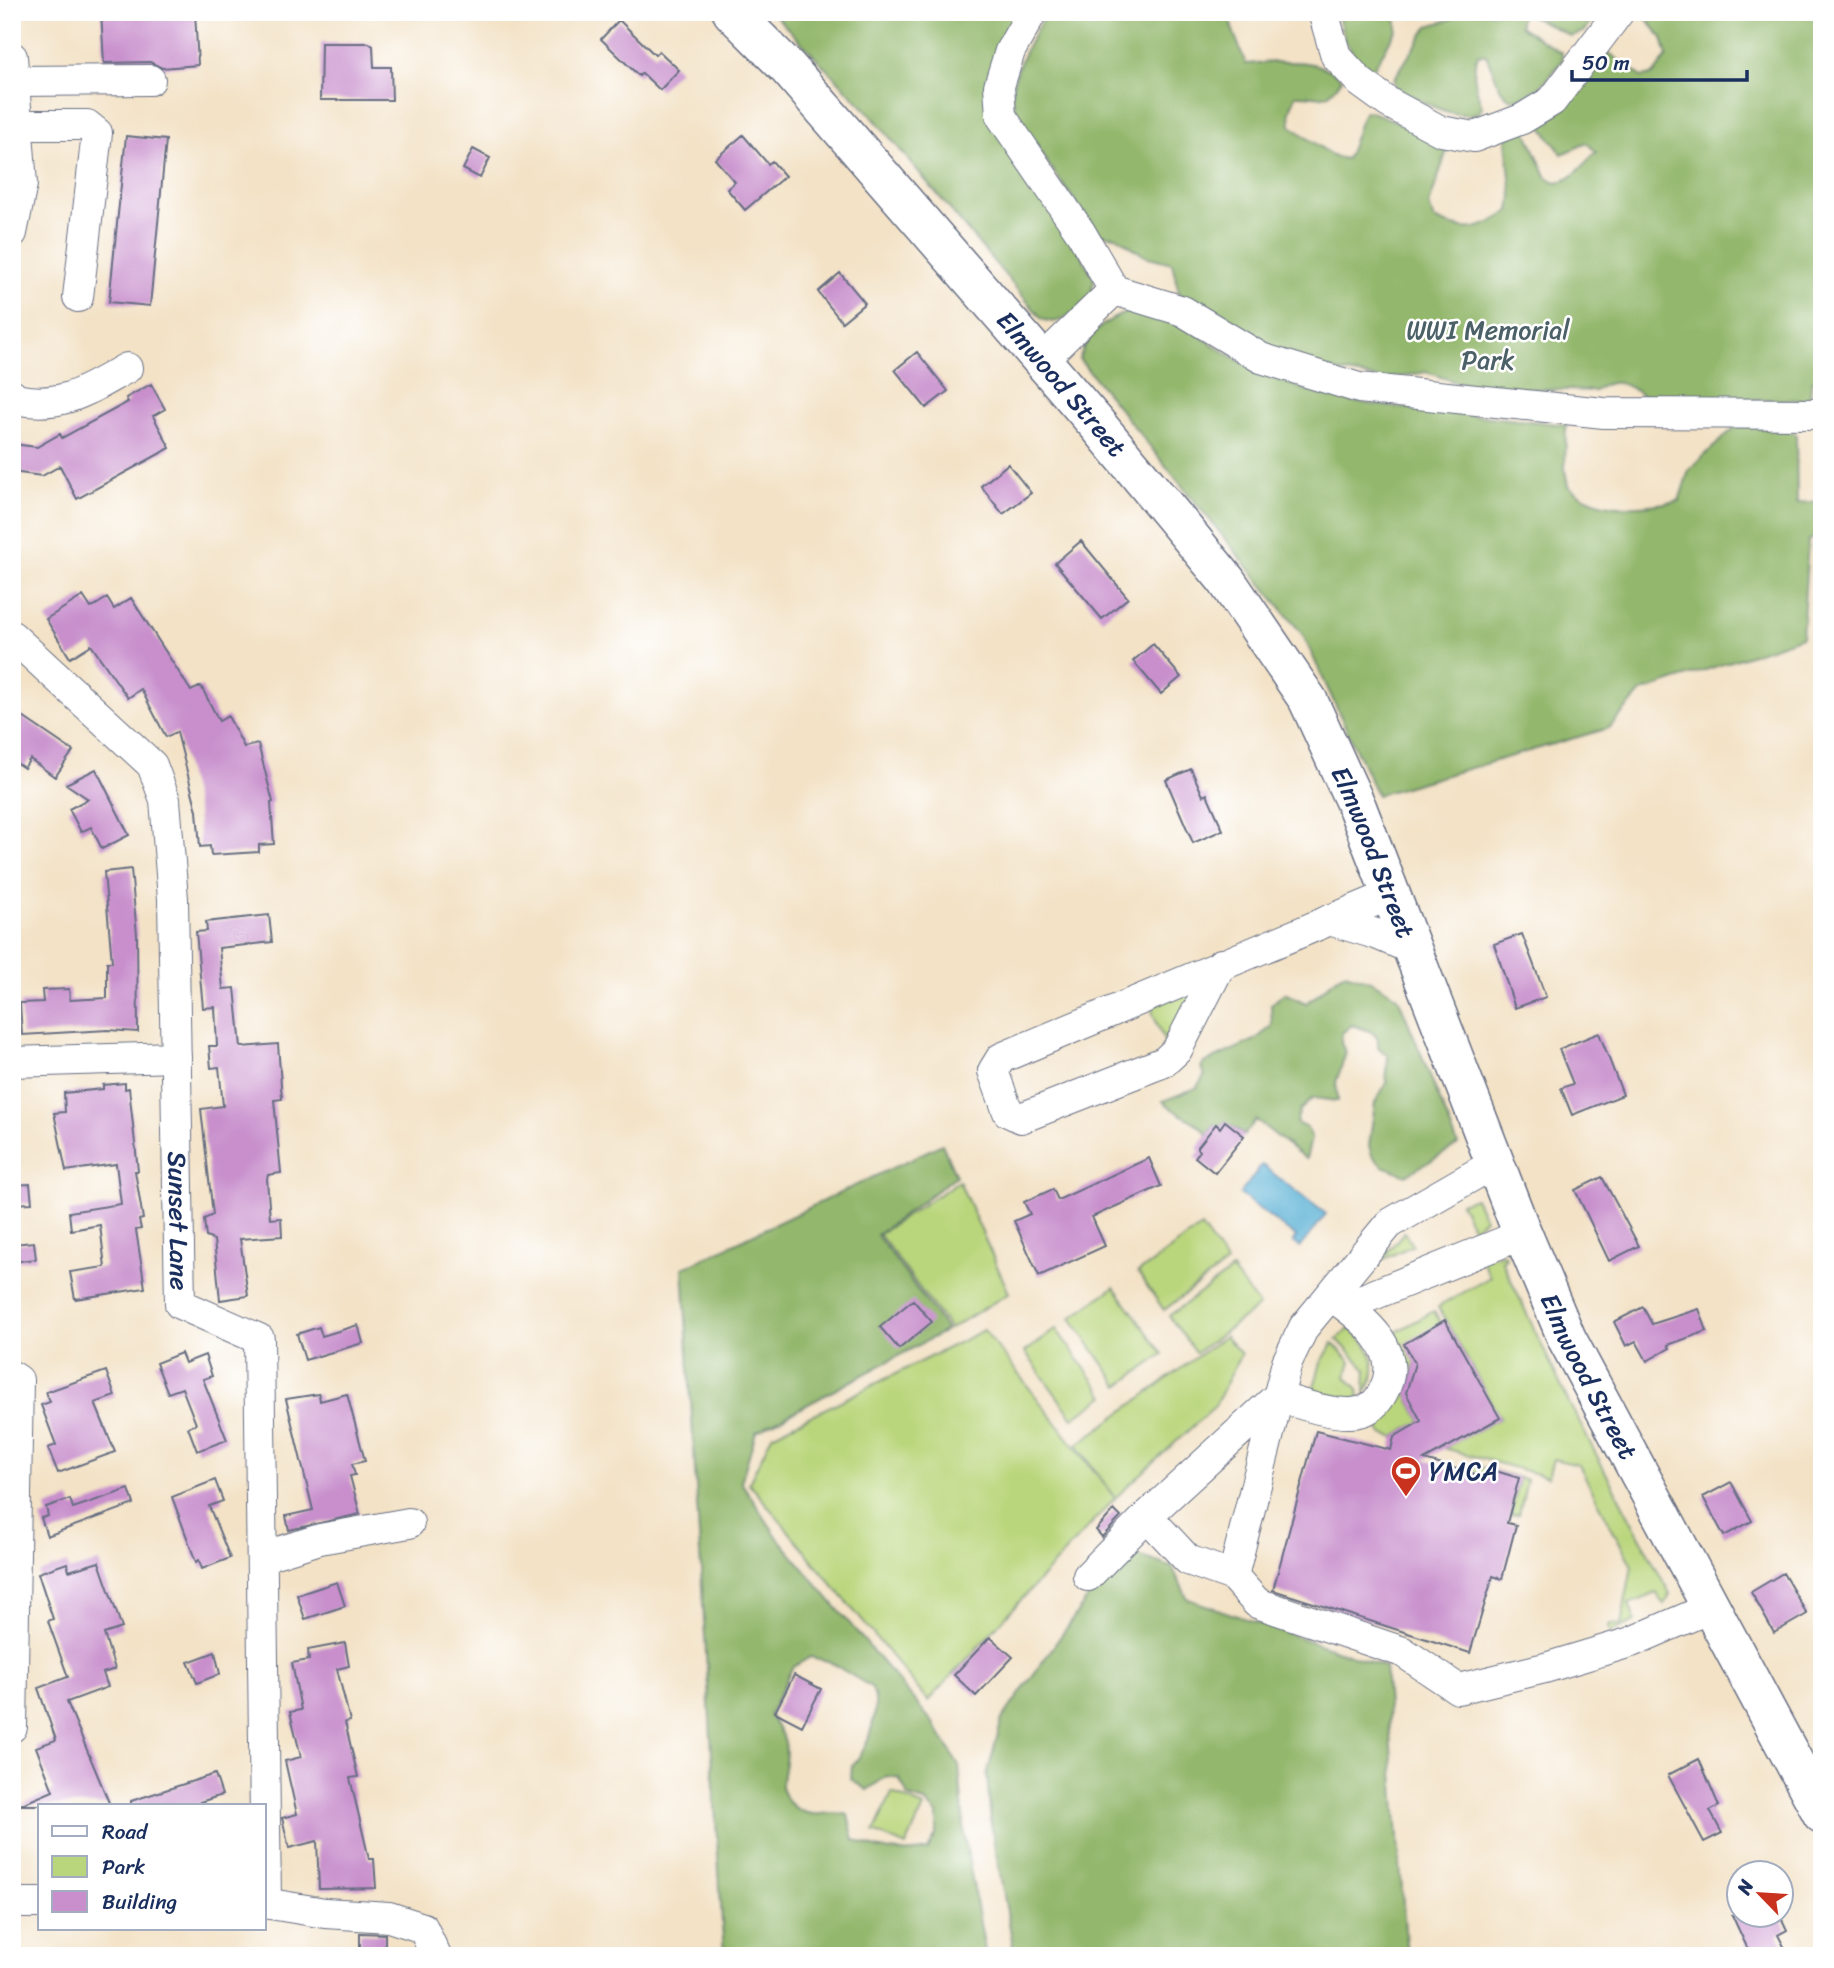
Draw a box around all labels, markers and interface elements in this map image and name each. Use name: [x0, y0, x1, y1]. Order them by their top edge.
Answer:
scale bar: [1572, 38, 1746, 82]
text: 50 m: [1582, 44, 1630, 82]
street label: Elmwood Street: [985, 300, 1139, 468]
park label: WWI Memorial Park: [1406, 307, 1570, 383]
street label: Elmwood Street: [1318, 758, 1429, 945]
street label: Sunset Lane: [154, 1151, 203, 1291]
street label: Elmwood Street: [1527, 1286, 1651, 1468]
place label: YMCA: [1429, 1448, 1498, 1494]
sports icon: YMCA: [1389, 1454, 1423, 1498]
legend: [38, 1804, 266, 1930]
text: Road: [102, 1813, 149, 1851]
text: Park: [102, 1848, 145, 1886]
north arrow: [1726, 1860, 1796, 1930]
text: N: [1727, 1873, 1763, 1901]
text: Building: [102, 1883, 178, 1921]

